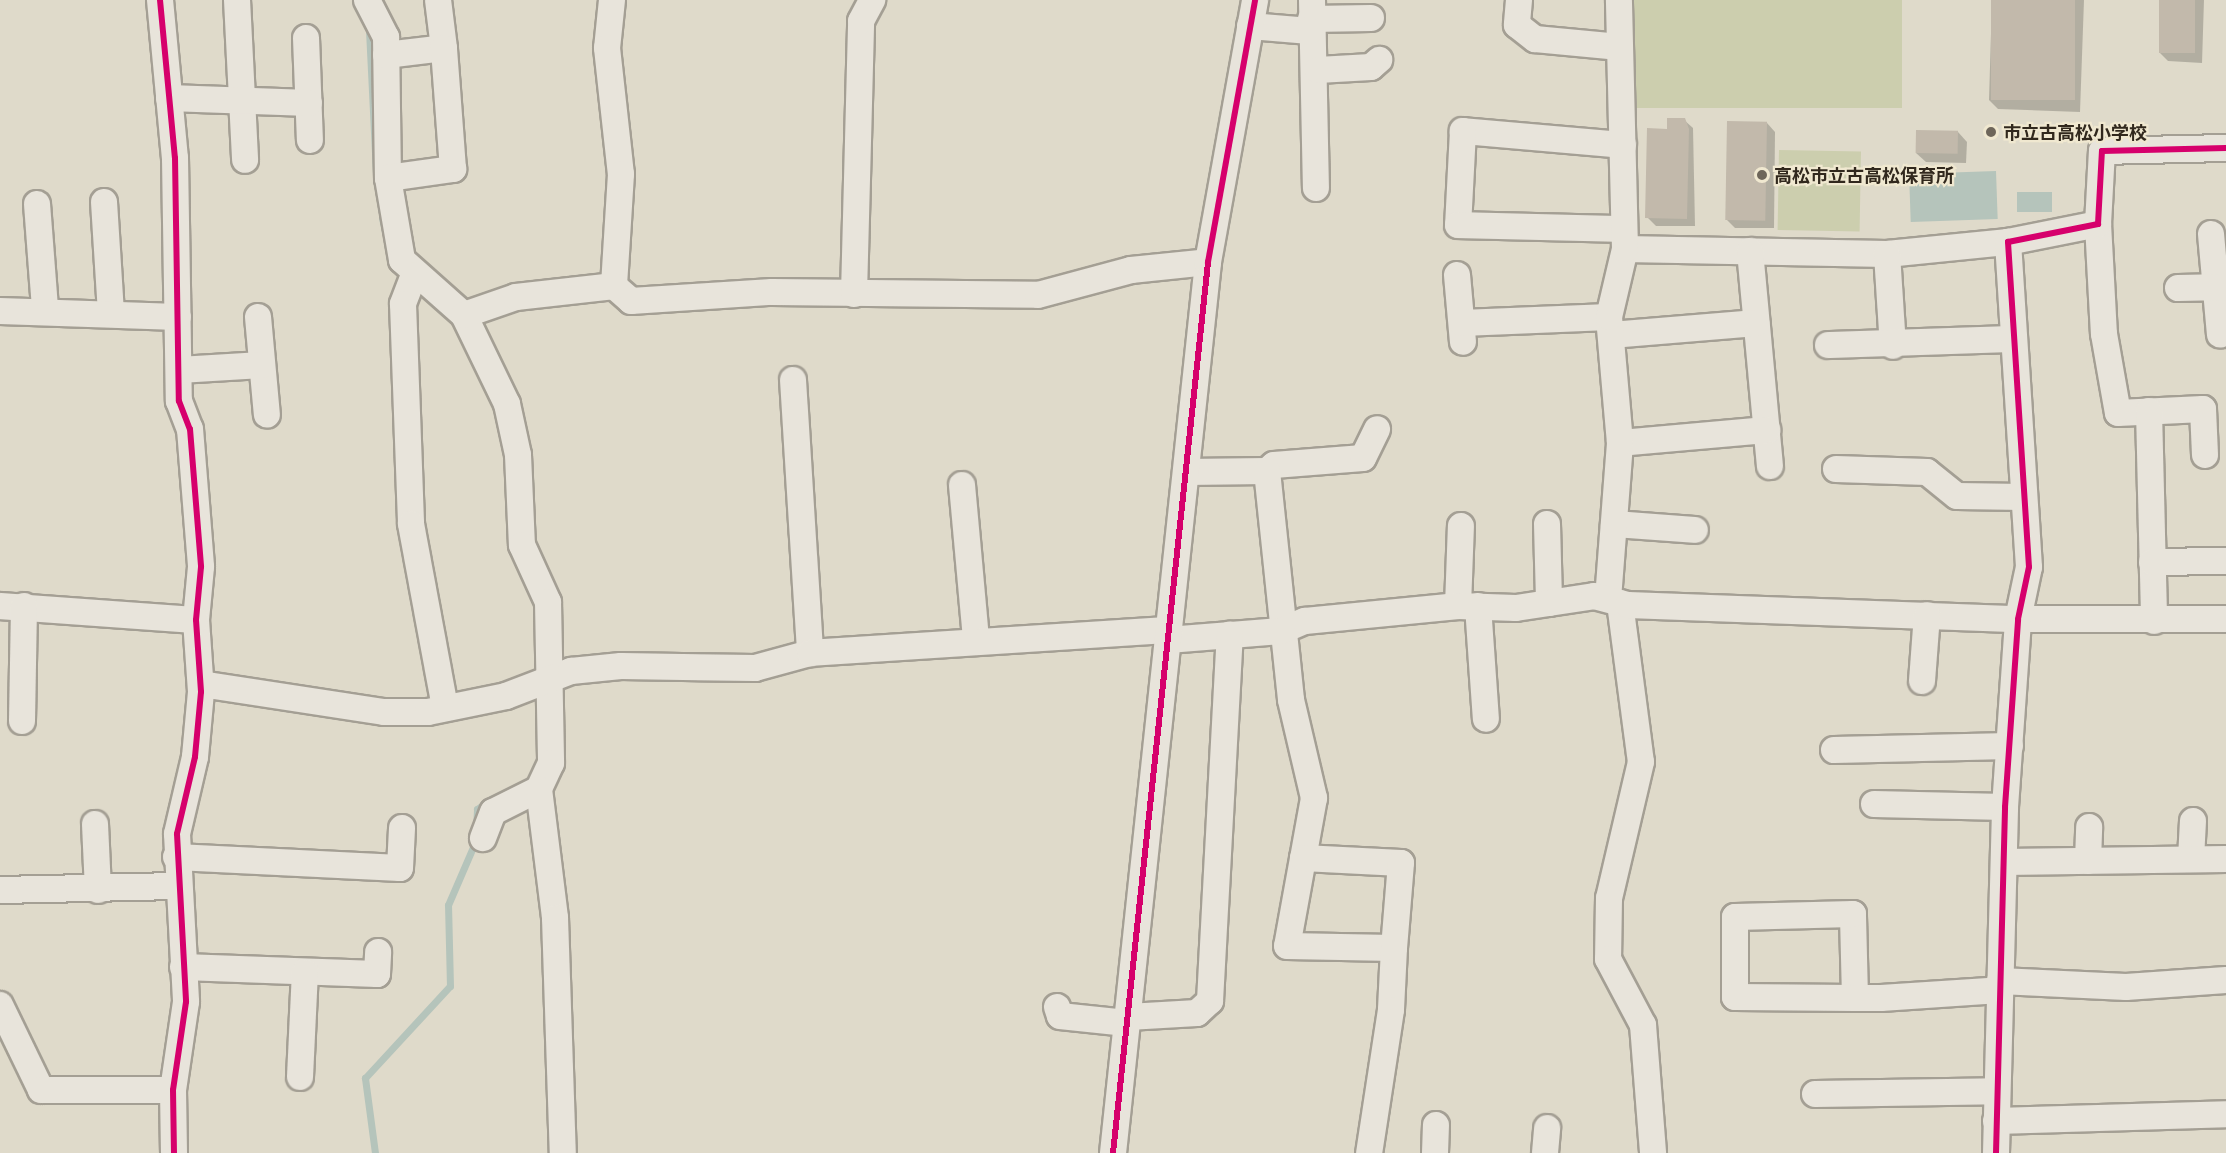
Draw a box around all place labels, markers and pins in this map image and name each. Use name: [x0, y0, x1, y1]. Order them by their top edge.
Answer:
place label: 市立古高松小学校: [2003, 121, 2147, 143]
marker: 市立古高松小学校: [1984, 125, 1998, 139]
place label: 高松市立古高松保育所: [1774, 164, 1954, 186]
marker: 高松市立古高松保育所: [1755, 168, 1769, 182]

